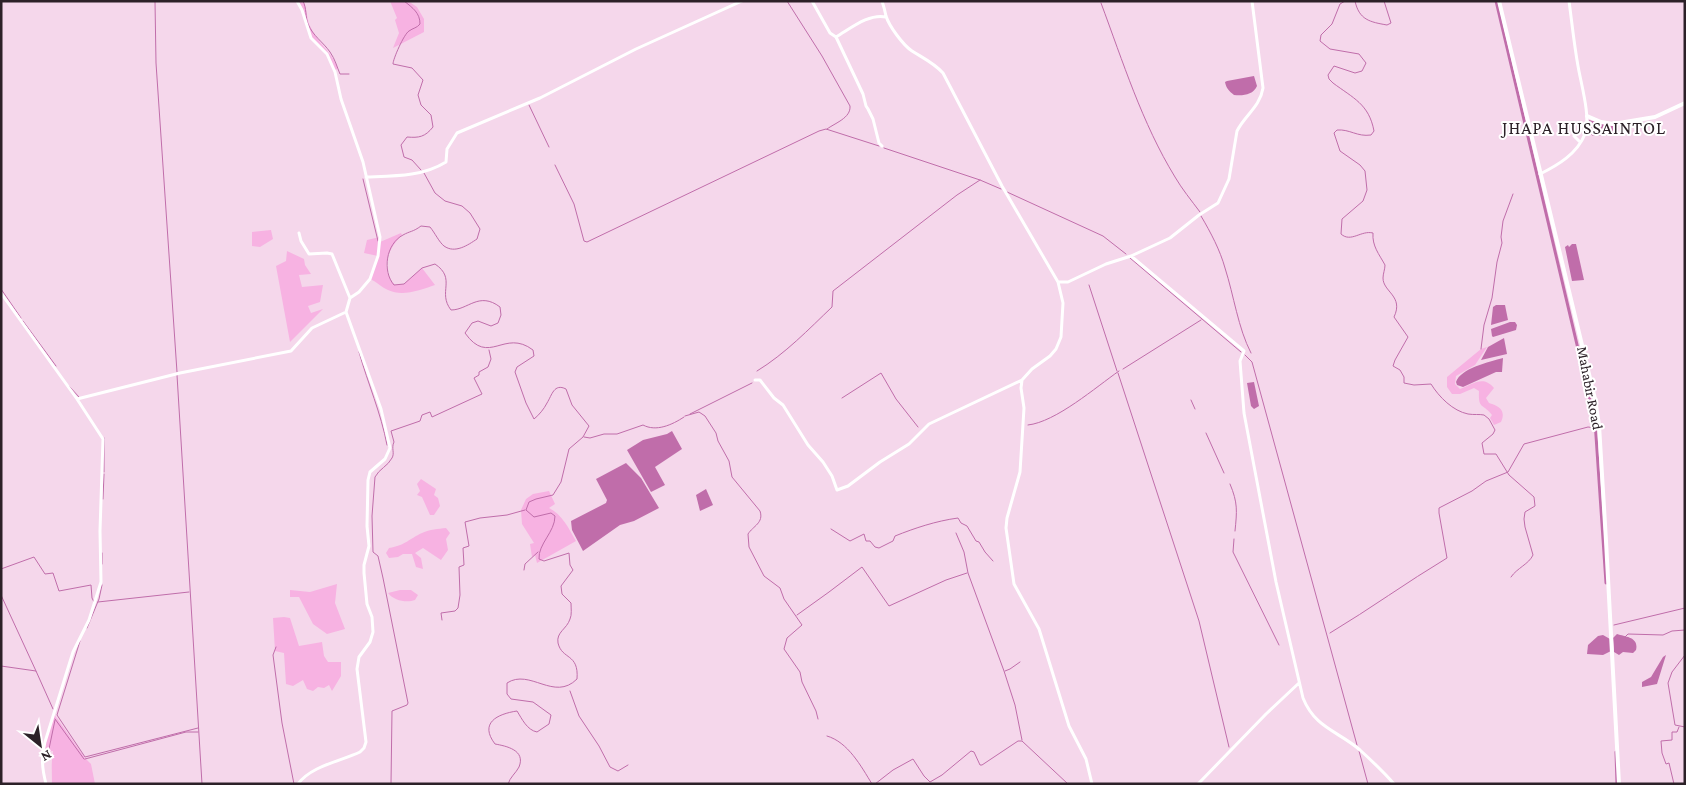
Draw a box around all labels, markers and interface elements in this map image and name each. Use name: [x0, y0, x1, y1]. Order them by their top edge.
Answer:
district label: JHAPA HUSSAINTOL: [1500, 118, 1666, 138]
street label: Mahabir Road: [1574, 345, 1606, 431]
north arrow: [15, 720, 65, 770]
text: N: [38, 747, 55, 766]

